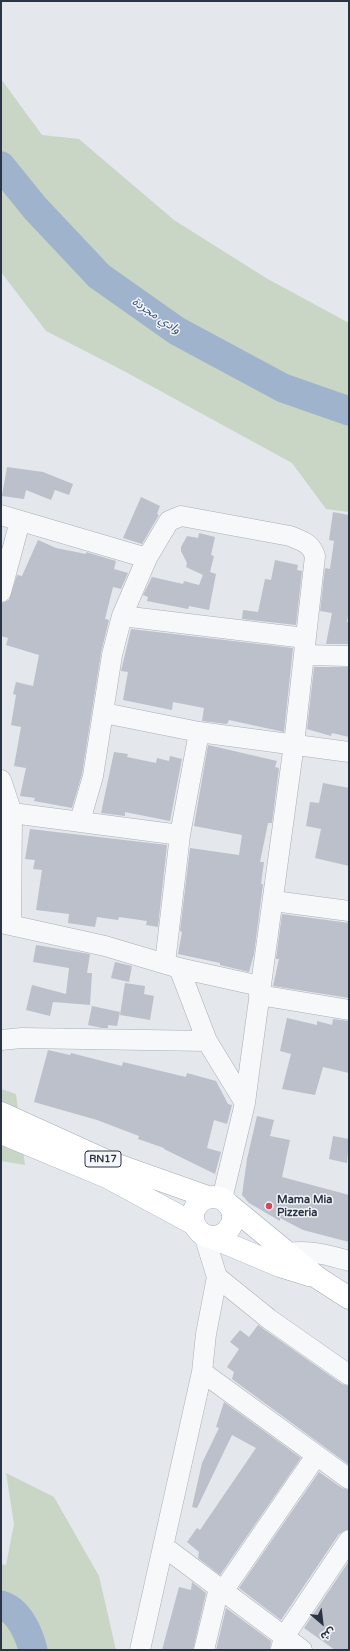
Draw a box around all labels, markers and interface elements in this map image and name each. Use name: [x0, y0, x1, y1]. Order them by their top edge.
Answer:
water label: وادي مجردة: [129, 295, 183, 337]
road number: RN17: [85, 1151, 121, 1167]
place label: Mama Mia Pizzeria: [277, 1193, 332, 1219]
marker: Mama Mia Pizzeria: [264, 1201, 274, 1211]
north arrow: [302, 1603, 342, 1643]
text: ش: [318, 1625, 338, 1643]

